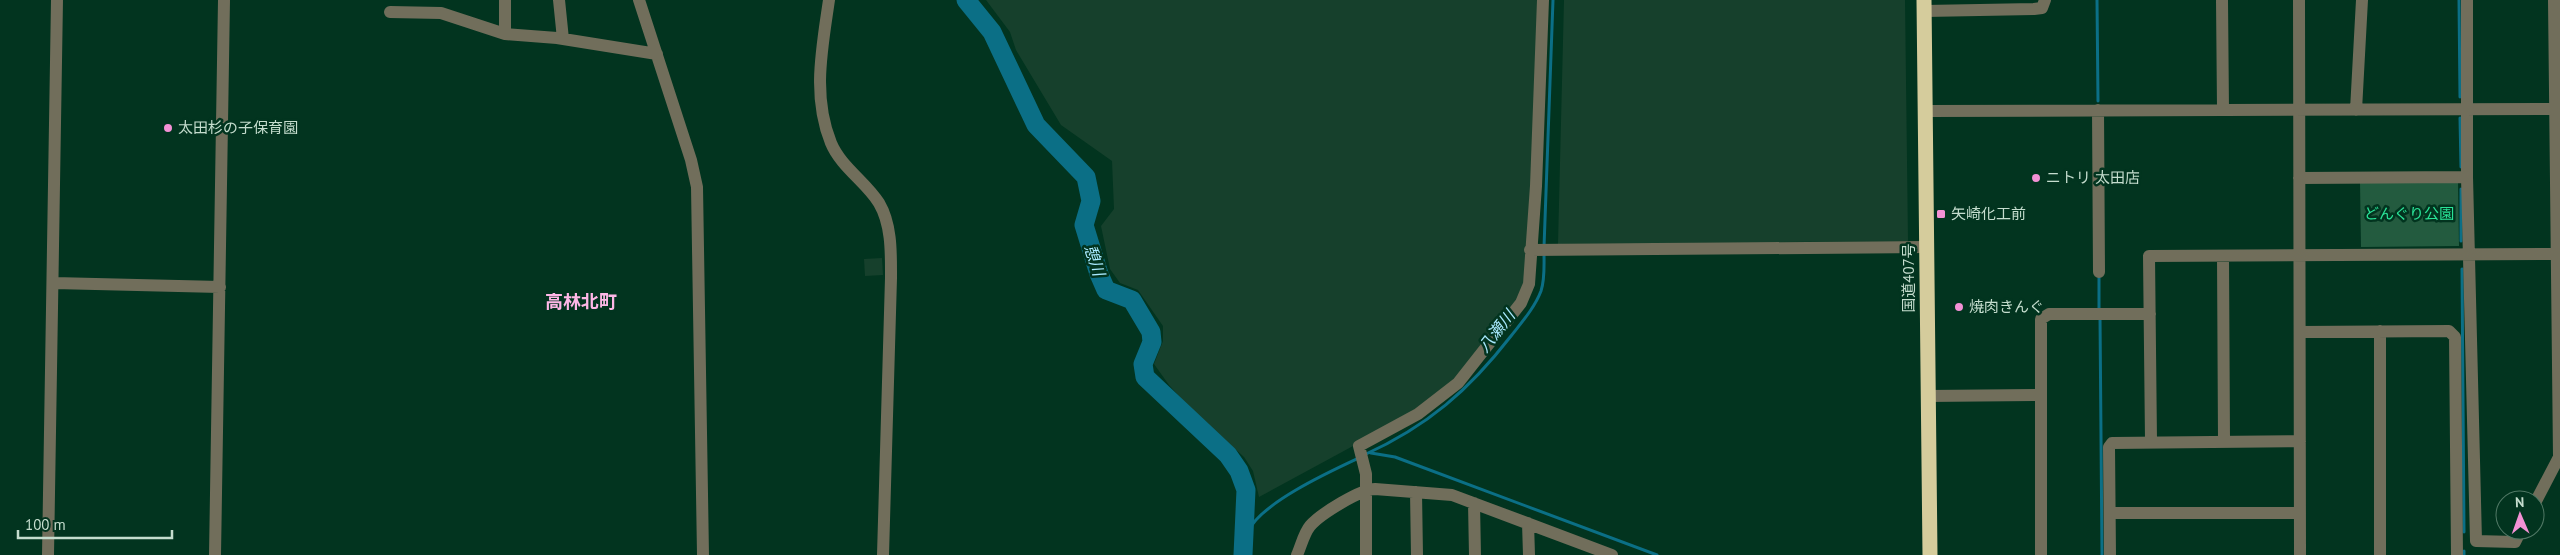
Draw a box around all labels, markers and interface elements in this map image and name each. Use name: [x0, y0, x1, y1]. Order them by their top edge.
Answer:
place label: 太田杉の子保育園: [178, 118, 298, 137]
marker: 太田杉の子保育園: [162, 122, 174, 134]
place label: ニトリ 太田店: [2046, 168, 2140, 187]
marker: ニトリ 太田店: [2030, 172, 2042, 184]
place label: 矢崎化工前: [1951, 204, 2026, 223]
park label: どんぐり公園: [2364, 204, 2454, 223]
marker: 矢崎化工前: [1935, 208, 1947, 220]
water label: 憩川: [1081, 242, 1110, 280]
street label: 国道407号: [1899, 243, 1918, 313]
district label: 高林北町: [545, 290, 617, 313]
place label: 焼肉きんぐ: [1969, 297, 2044, 316]
marker: 焼肉きんぐ: [1953, 301, 1965, 313]
water label: 八瀬川: [1473, 304, 1520, 356]
north arrow: [2495, 490, 2545, 540]
text: N: [2515, 493, 2524, 511]
scale bar: [18, 508, 171, 540]
text: 100 m: [25, 515, 66, 534]

